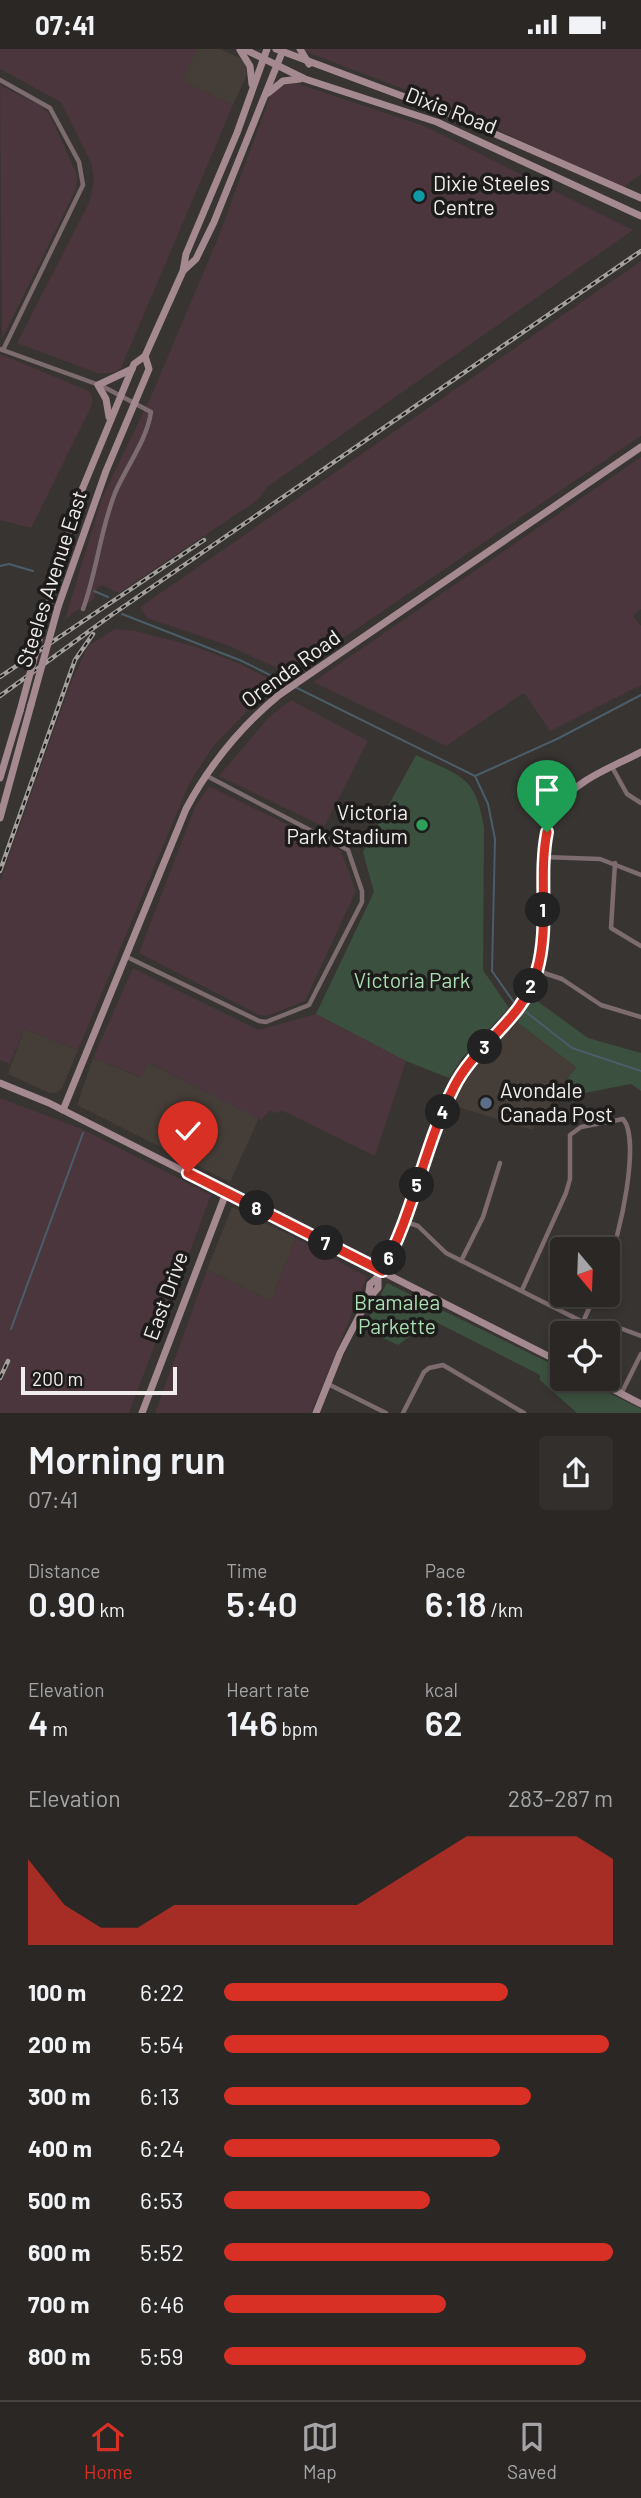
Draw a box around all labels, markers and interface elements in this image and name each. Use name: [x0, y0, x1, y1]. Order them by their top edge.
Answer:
text: 07:41: [35, 9, 95, 40]
street label: Dixie Road: [402, 81, 501, 138]
place label: Dixie Steeles Centre: [433, 170, 550, 219]
marker: Dixie Steeles Centre: [411, 188, 427, 204]
street label: Steeles Avenue East: [10, 487, 91, 670]
street label: Orenda Road: [236, 624, 344, 712]
pin: [517, 760, 577, 832]
icon: arrive: [528, 771, 566, 809]
place label: Victoria Park Stadium: [286, 799, 408, 848]
marker: Victoria Park Stadium: [414, 817, 430, 833]
pin: 1: [526, 893, 560, 927]
text: 1: [539, 898, 546, 921]
park label: Victoria Park: [354, 967, 470, 992]
pin: 2: [514, 969, 548, 1003]
text: 2: [525, 974, 536, 997]
pin: 3: [468, 1030, 503, 1065]
text: 3: [479, 1035, 490, 1058]
place label: Avondale Canada Post: [500, 1077, 613, 1126]
pin: 4: [426, 1095, 460, 1129]
marker: Avondale Canada Post: [478, 1095, 494, 1111]
text: 4: [437, 1100, 448, 1123]
pin: [158, 1101, 218, 1173]
icon: check: [169, 1112, 207, 1150]
pin: 5: [400, 1167, 434, 1203]
text: 5: [411, 1173, 422, 1196]
pin: 8: [240, 1191, 274, 1225]
text: 8: [251, 1196, 262, 1219]
pin: 7: [308, 1225, 344, 1261]
text: 7: [321, 1231, 330, 1254]
north arrow: [550, 1237, 620, 1307]
map controls: [550, 1237, 620, 1391]
pin: 6: [372, 1241, 406, 1275]
text: 6: [383, 1246, 394, 1269]
street label: East Drive: [137, 1248, 192, 1343]
park label: Bramalea Parkette: [354, 1289, 440, 1338]
button: locate: [550, 1321, 620, 1391]
scale bar: [21, 1364, 177, 1396]
text: 200 m: [32, 1367, 83, 1390]
text: Morning run: [28, 1436, 226, 1482]
button: share: [539, 1436, 613, 1510]
text: 07:41: [28, 1485, 78, 1513]
text: Distance: [28, 1559, 100, 1582]
text: Time: [226, 1559, 267, 1582]
text: Pace: [425, 1559, 466, 1582]
text: 0.90: [28, 1582, 96, 1624]
text: 5:40: [226, 1582, 298, 1624]
text: 6:18: [425, 1582, 487, 1624]
text: km: [96, 1598, 125, 1621]
text: /km: [487, 1598, 523, 1621]
text: Elevation: [28, 1678, 105, 1701]
text: Heart rate: [226, 1678, 310, 1701]
text: kcal: [425, 1678, 458, 1701]
text: 4: [28, 1701, 48, 1743]
text: 146: [226, 1701, 278, 1743]
text: 62: [425, 1701, 462, 1743]
text: m: [48, 1717, 68, 1740]
text: bpm: [278, 1717, 318, 1740]
text: Elevation: [28, 1784, 121, 1812]
text: 283–287 m: [508, 1784, 613, 1812]
text: 100 m: [28, 1978, 86, 2006]
text: 6:22: [140, 1978, 184, 2006]
text: 200 m: [28, 2030, 91, 2058]
text: 5:54: [140, 2030, 184, 2058]
text: 300 m: [28, 2082, 90, 2110]
text: 6:13: [140, 2082, 180, 2110]
text: 400 m: [28, 2134, 92, 2162]
text: 6:24: [140, 2134, 185, 2162]
text: 500 m: [28, 2186, 90, 2214]
text: 6:53: [140, 2186, 183, 2214]
text: 600 m: [28, 2238, 90, 2266]
text: 5:52: [140, 2238, 184, 2266]
text: 700 m: [28, 2290, 89, 2318]
text: 6:46: [140, 2290, 184, 2318]
text: 800 m: [28, 2342, 90, 2370]
text: 5:59: [140, 2342, 183, 2370]
tab: Home: [84, 2418, 133, 2483]
tab: Map: [301, 2418, 339, 2483]
tab: Saved: [507, 2418, 557, 2483]

